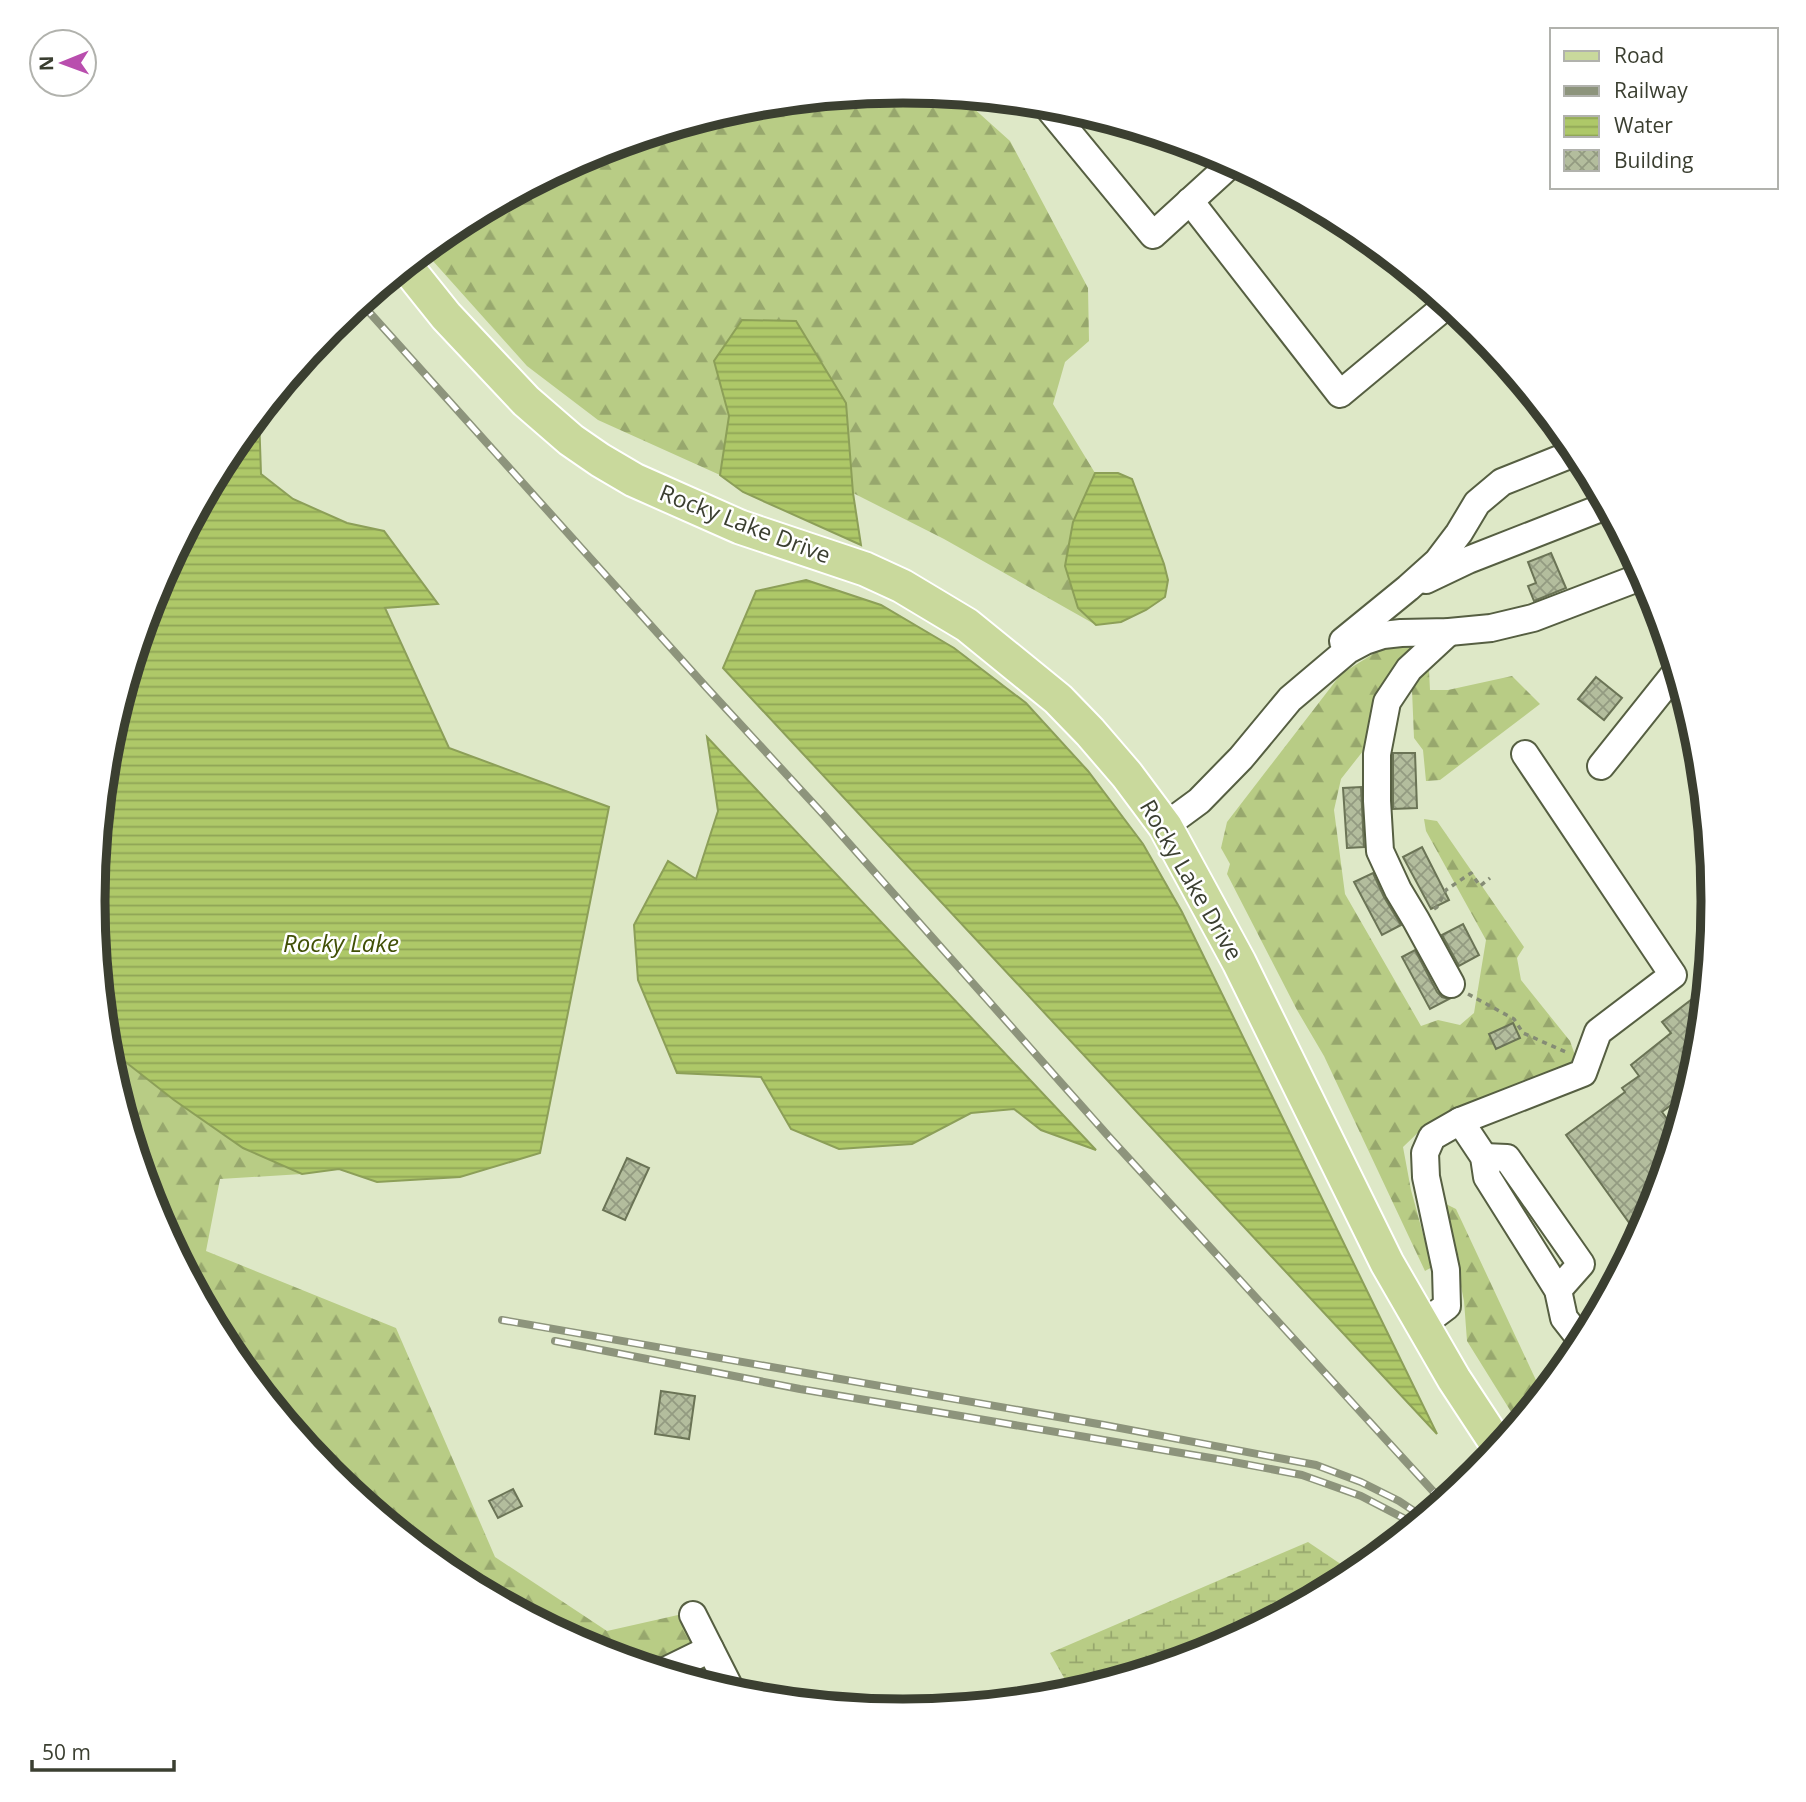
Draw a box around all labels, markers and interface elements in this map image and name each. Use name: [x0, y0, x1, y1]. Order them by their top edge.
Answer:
north arrow: [28, 28, 98, 98]
legend: [1550, 28, 1778, 189]
text: Road: [1614, 41, 1664, 69]
text: N: [33, 55, 59, 71]
text: Railway: [1614, 76, 1688, 104]
text: Water: [1614, 111, 1673, 139]
text: Building: [1614, 146, 1693, 174]
street label: Rocky Lake Drive: [655, 476, 835, 570]
street label: Rocky Lake Drive: [1133, 793, 1251, 966]
water label: Rocky Lake: [283, 926, 399, 959]
scale bar: [32, 1728, 173, 1772]
text: 50 m: [42, 1738, 91, 1766]

